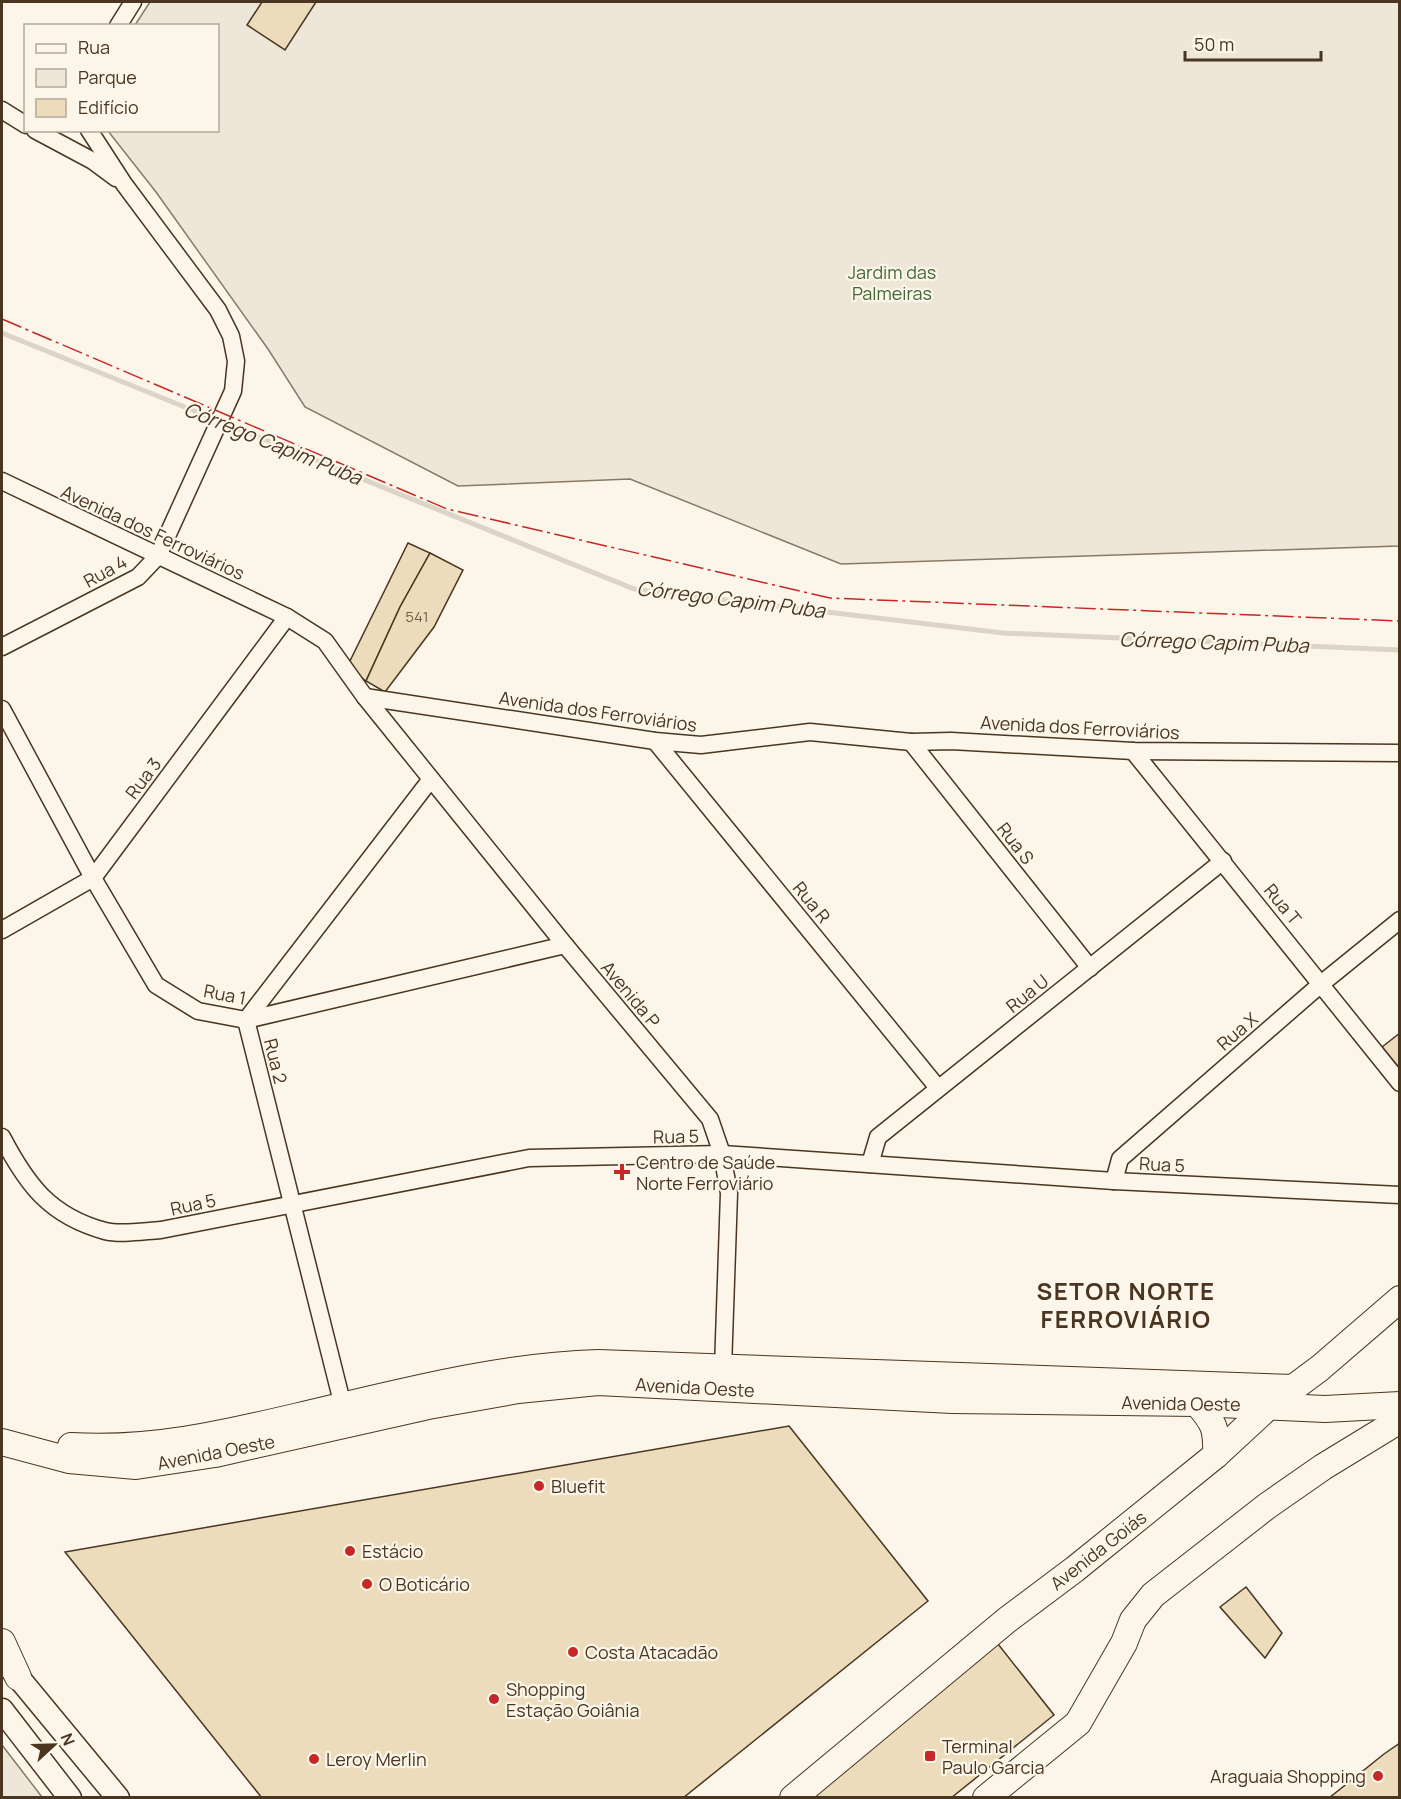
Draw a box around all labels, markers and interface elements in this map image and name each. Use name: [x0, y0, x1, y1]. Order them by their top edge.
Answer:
legend: [24, 24, 219, 132]
scale bar: [1185, 24, 1322, 62]
text: 50 m: [1194, 32, 1234, 56]
text: Rua: [78, 35, 110, 59]
text: Parque: [78, 65, 137, 89]
text: Edifício: [78, 95, 139, 119]
park label: Jardim das Palmeiras: [848, 260, 936, 305]
water label: Córrego Capim Puba: [180, 395, 367, 491]
street label: Avenida dos Ferroviários: [57, 479, 249, 585]
street label: Rua 4: [79, 549, 131, 593]
water label: Córrego Capim Puba: [635, 574, 828, 624]
house number: 541: [405, 606, 429, 627]
water label: Córrego Capim Puba: [1119, 625, 1310, 659]
street label: Avenida dos Ferroviários: [497, 685, 699, 737]
street label: Avenida dos Ferroviários: [980, 710, 1180, 744]
street label: Rua 3: [120, 753, 166, 803]
street label: Rua S: [992, 817, 1040, 869]
street label: Rua R: [788, 876, 836, 928]
street label: Rua T: [1259, 878, 1307, 930]
street label: Avenida P: [596, 956, 666, 1032]
street label: Rua U: [1001, 968, 1053, 1018]
street label: Rua 1: [202, 978, 248, 1010]
street label: Rua X: [1212, 1007, 1263, 1055]
street label: Rua 2: [259, 1036, 293, 1086]
street label: Rua 5: [653, 1124, 699, 1148]
place label: Centro de Saúde Norte Ferroviário: [636, 1150, 775, 1195]
street label: Rua 5: [1138, 1151, 1186, 1177]
marker: Centro de Saúde Norte Ferroviário: [613, 1163, 631, 1181]
street label: Rua 5: [168, 1187, 218, 1221]
district label: SETOR NORTE FERROVIÁRIO: [1036, 1274, 1216, 1335]
street label: Avenida Oeste: [635, 1372, 755, 1402]
street label: Avenida Oeste: [1121, 1390, 1241, 1416]
street label: Avenida Oeste: [155, 1429, 277, 1475]
place label: Bluefit: [551, 1474, 606, 1498]
marker: Bluefit: [532, 1479, 546, 1493]
street label: Avenida Goiás: [1045, 1505, 1151, 1595]
place label: Estácio: [362, 1539, 423, 1563]
marker: Estácio: [343, 1544, 357, 1558]
place label: O Boticário: [379, 1572, 470, 1596]
marker: O Boticário: [360, 1577, 374, 1591]
place label: Costa Atacadão: [585, 1640, 718, 1664]
marker: Costa Atacadão: [566, 1645, 580, 1659]
place label: Shopping Estação Goiânia: [506, 1677, 640, 1722]
marker: Shopping Estação Goiânia: [487, 1692, 501, 1706]
north arrow: [24, 1715, 84, 1775]
text: N: [56, 1730, 80, 1749]
place label: Terminal Paulo Garcia: [942, 1734, 1045, 1779]
place label: Leroy Merlin: [326, 1747, 427, 1771]
marker: Terminal Paulo Garcia: [923, 1749, 937, 1763]
marker: Leroy Merlin: [307, 1752, 321, 1766]
place label: Araguaia Shopping: [1210, 1764, 1366, 1788]
marker: Araguaia Shopping: [1371, 1769, 1385, 1783]

